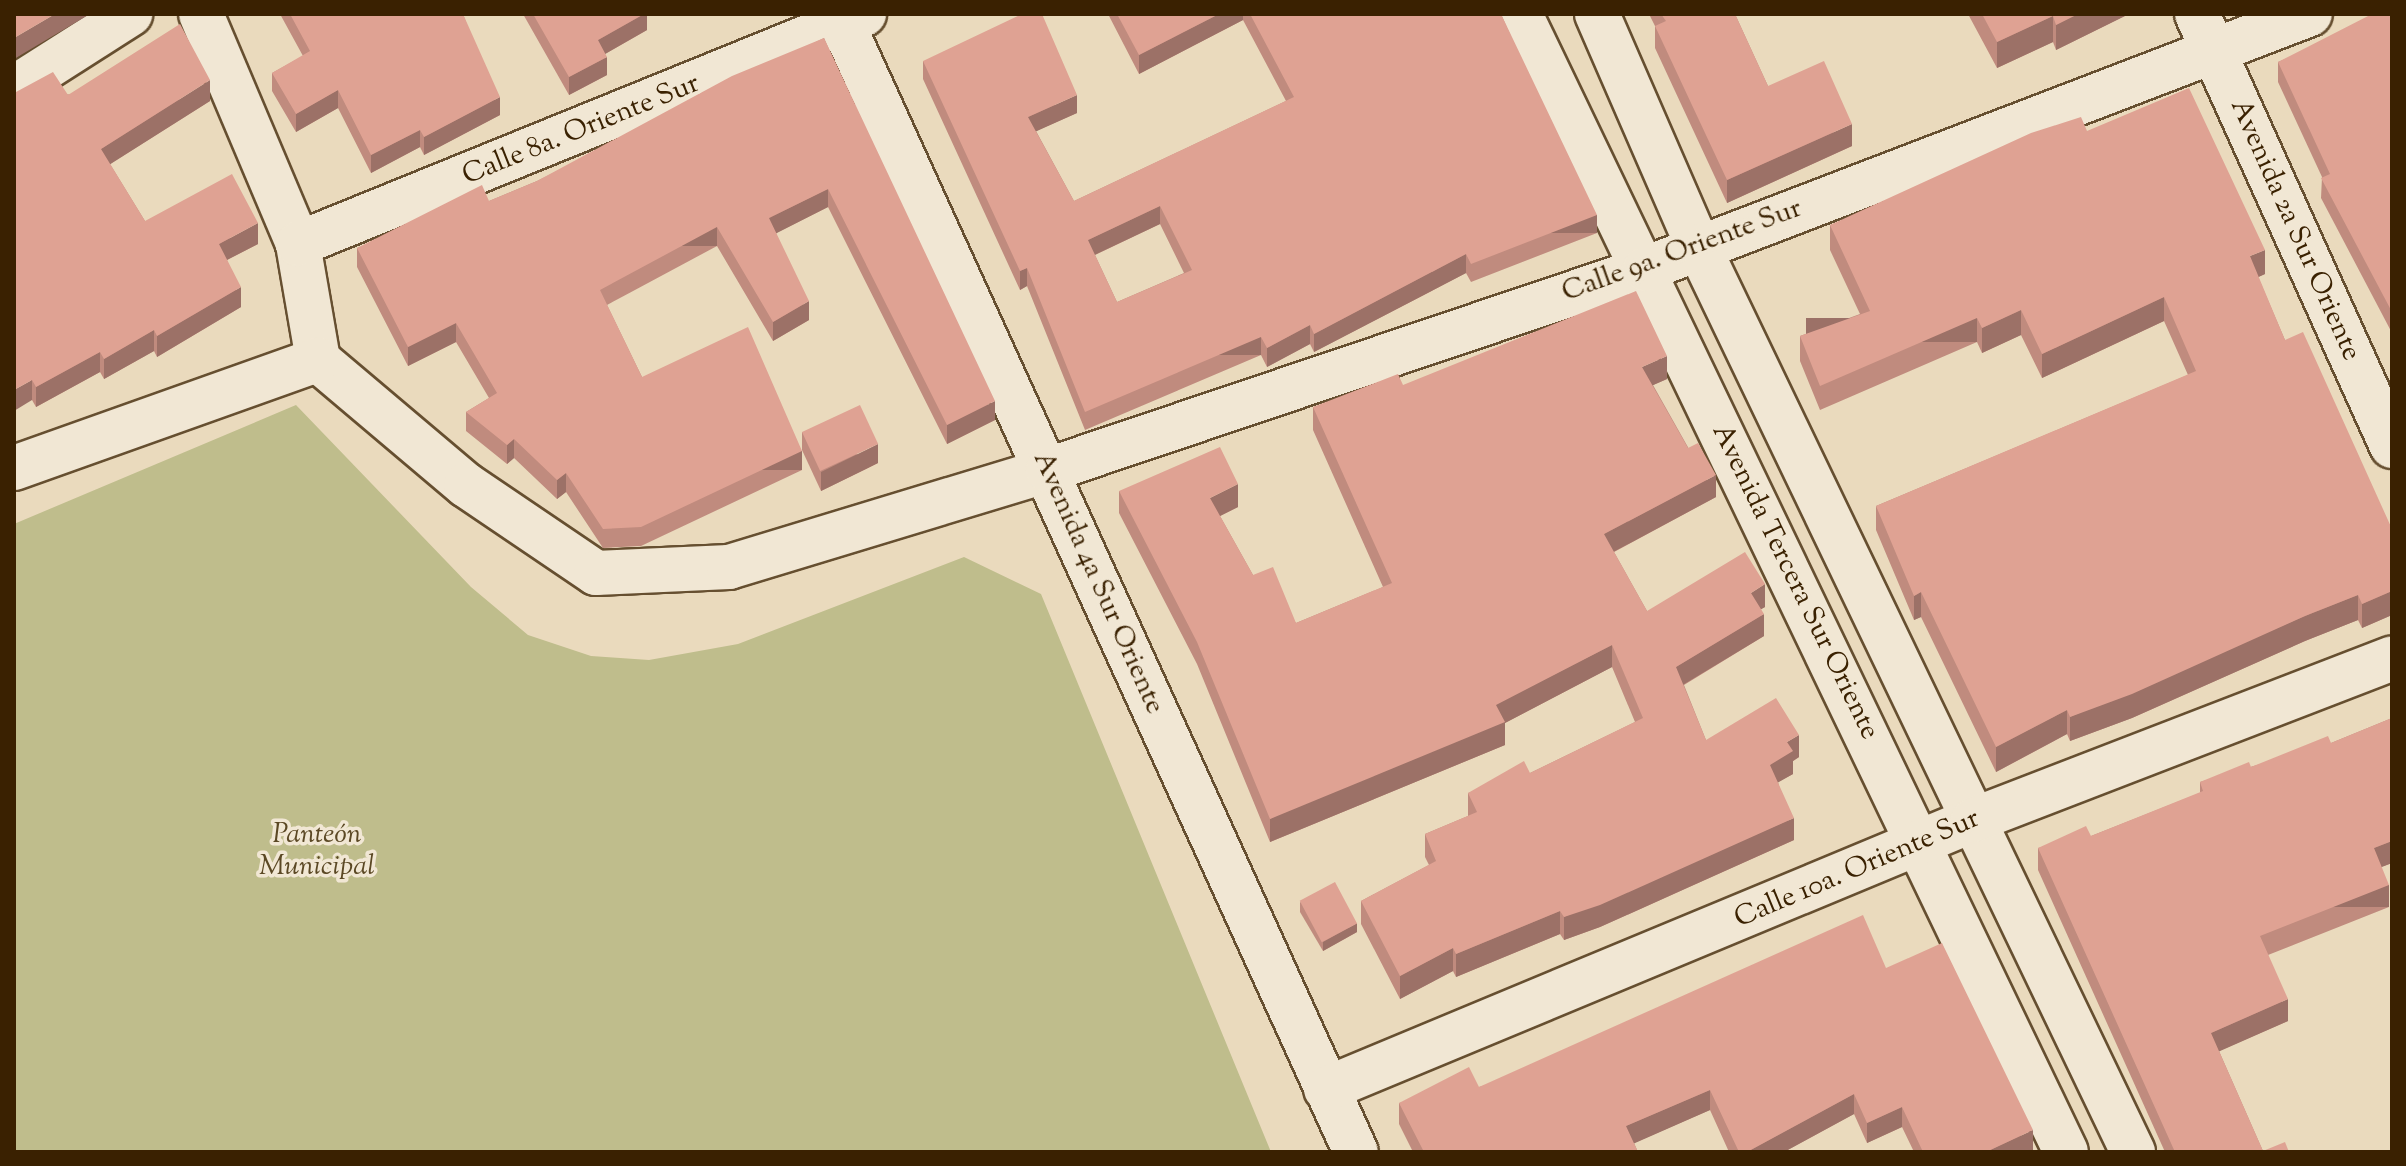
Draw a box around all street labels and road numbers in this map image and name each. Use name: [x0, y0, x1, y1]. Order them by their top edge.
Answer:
street label: Calle 8a. Oriente Sur: [458, 67, 704, 193]
street label: Avenida 2a Sur Oriente: [2222, 94, 2368, 366]
street label: Calle 9a. Oriente Sur: [1558, 192, 1806, 310]
street label: Avenida Tercera Sur Oriente: [1704, 419, 1886, 745]
street label: Avenida 4a Sur Oriente: [1025, 447, 1171, 719]
street label: Calle 10a. Oriente Sur: [1729, 802, 1985, 936]

